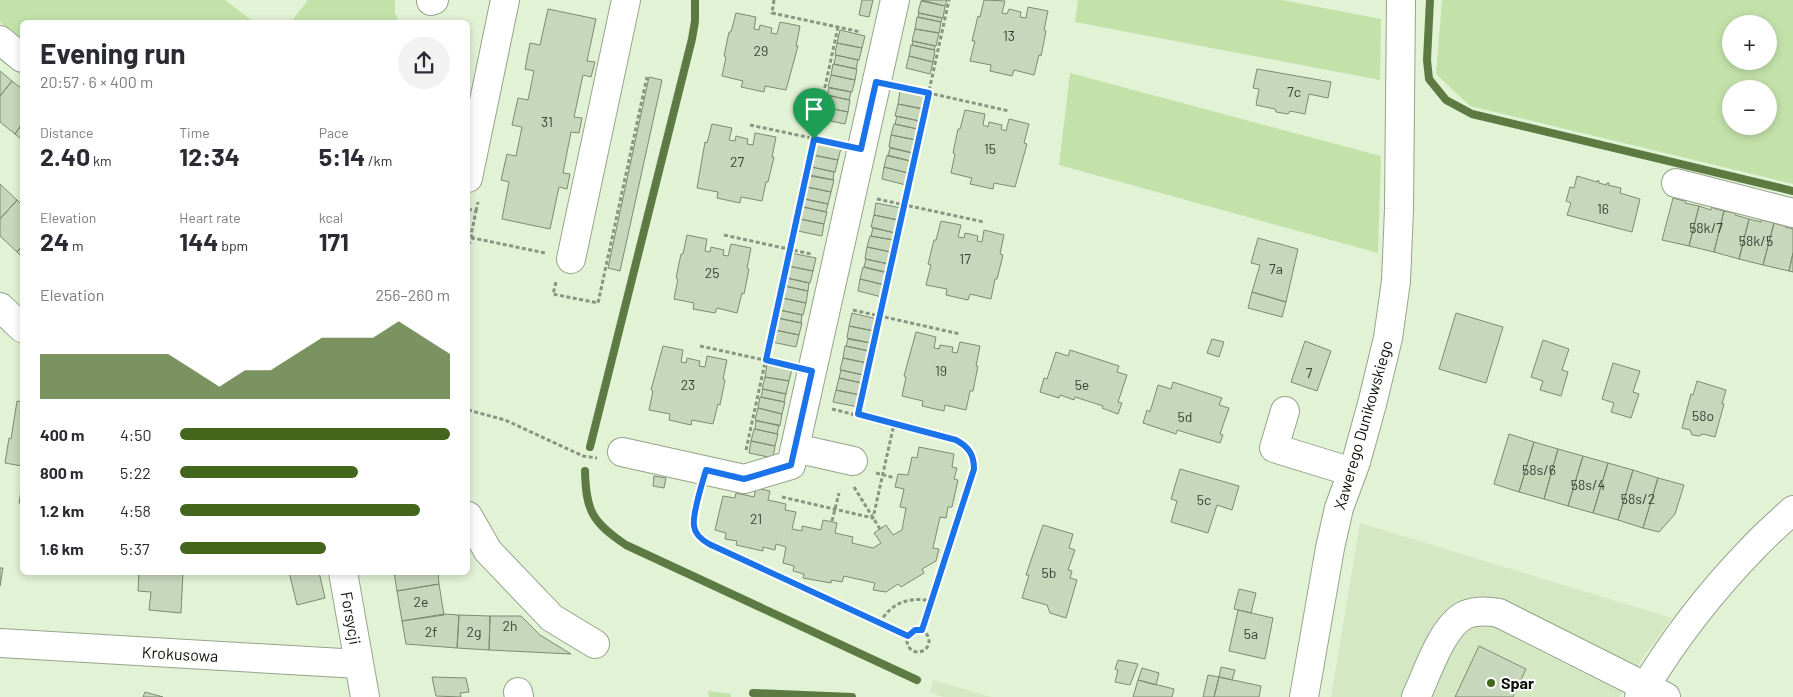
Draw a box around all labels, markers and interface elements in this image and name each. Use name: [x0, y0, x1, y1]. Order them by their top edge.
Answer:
map controls: [1722, 15, 1777, 135]
button: +: [1722, 15, 1777, 70]
house number: 13: [1003, 27, 1015, 44]
text: Evening run: [40, 36, 186, 70]
button: share: [398, 37, 450, 89]
house number: 29: [754, 42, 768, 59]
text: 20:57 · 6 × 400 m: [40, 72, 153, 91]
button: −: [1722, 80, 1777, 135]
house number: 7c: [1287, 83, 1301, 100]
pin: [793, 88, 835, 139]
icon: arrive: [800, 95, 828, 123]
house number: 31: [541, 113, 553, 130]
text: Distance: [40, 124, 93, 141]
text: Time: [179, 124, 210, 141]
text: Pace: [319, 124, 349, 141]
house number: 15: [984, 140, 996, 157]
text: 2.40: [40, 141, 90, 171]
text: 12:34: [179, 141, 240, 171]
text: 5:14: [319, 141, 365, 171]
text: km: [90, 152, 112, 169]
text: /km: [365, 152, 392, 169]
house number: 27: [730, 153, 744, 170]
house number: 16: [1597, 200, 1609, 217]
text: Elevation: [40, 209, 96, 226]
text: Heart rate: [179, 209, 241, 226]
text: kcal: [319, 209, 343, 226]
house number: 58k/7: [1689, 219, 1723, 236]
text: 24: [40, 226, 69, 256]
text: 144: [179, 226, 218, 256]
text: 171: [319, 226, 349, 256]
house number: 58k/5: [1739, 232, 1773, 249]
text: m: [69, 237, 84, 254]
text: bpm: [218, 237, 248, 254]
house number: 17: [959, 250, 971, 267]
house number: 7a: [1269, 260, 1283, 277]
house number: 25: [705, 264, 719, 281]
text: Elevation: [40, 285, 104, 304]
text: 256–260 m: [375, 285, 450, 304]
street label: Xawerego Dunikowskiego: [1329, 338, 1396, 512]
house number: 19: [935, 362, 947, 379]
house number: 7: [1306, 364, 1313, 381]
house number: 23: [681, 376, 695, 393]
house number: 5e: [1075, 376, 1089, 393]
house number: 58o: [1692, 407, 1714, 424]
house number: 5d: [1178, 408, 1192, 425]
text: 400 m: [40, 425, 84, 444]
text: 4:50: [120, 425, 152, 444]
house number: 58s/6: [1522, 461, 1556, 478]
text: 800 m: [40, 463, 83, 482]
text: 5:22: [120, 463, 151, 482]
house number: 58s/4: [1571, 476, 1605, 493]
house number: 58s/2: [1621, 490, 1655, 507]
house number: 5c: [1197, 491, 1211, 508]
text: 1.2 km: [40, 501, 84, 520]
text: 4:58: [120, 501, 151, 520]
house number: 21: [750, 510, 762, 527]
text: 1.6 km: [40, 539, 84, 558]
text: 5:37: [120, 539, 149, 558]
house number: 5b: [1042, 564, 1056, 581]
street label: Forsycji: [337, 590, 365, 646]
house number: 2e: [414, 593, 428, 610]
house number: 2h: [502, 617, 518, 634]
house number: 2f: [425, 623, 437, 640]
house number: 2g: [467, 623, 482, 640]
house number: 5a: [1244, 625, 1258, 642]
street label: Krokusowa: [141, 642, 219, 665]
place label: Spar: [1501, 673, 1534, 692]
marker: Spar: [1485, 677, 1497, 689]

